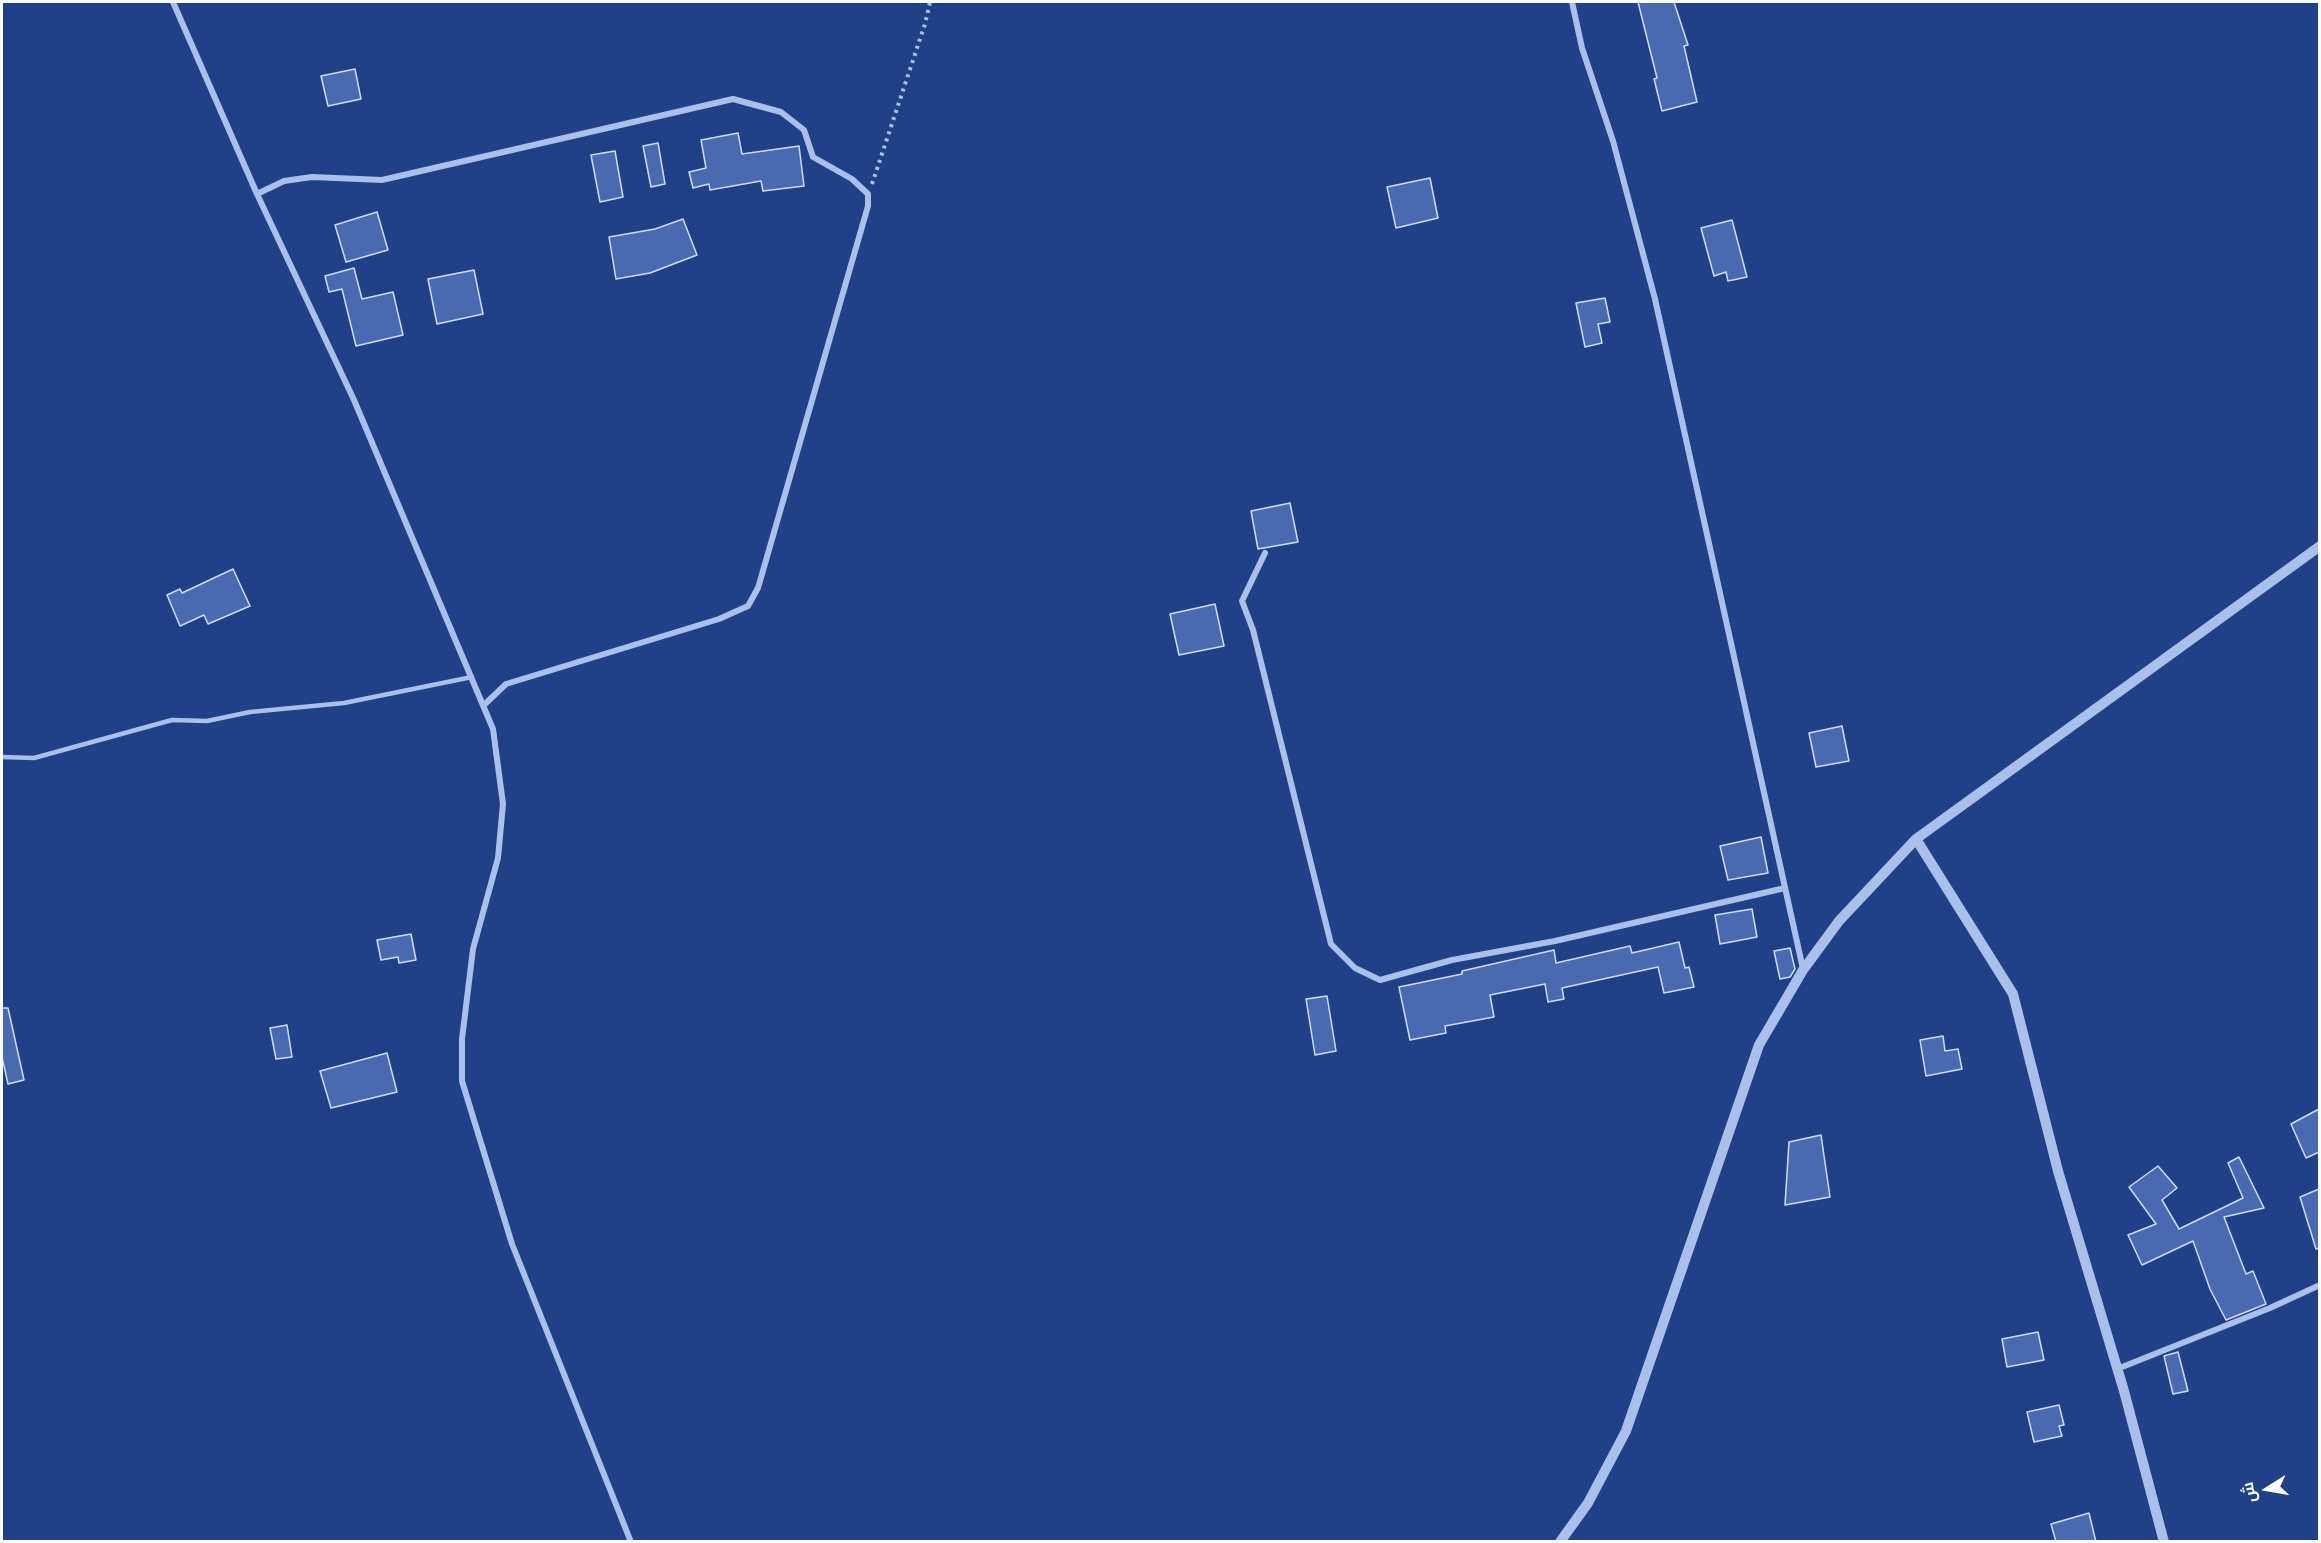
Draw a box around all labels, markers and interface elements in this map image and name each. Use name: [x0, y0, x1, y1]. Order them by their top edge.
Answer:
north arrow: [2237, 1459, 2297, 1519]
text: ش: [2239, 1481, 2259, 1504]

